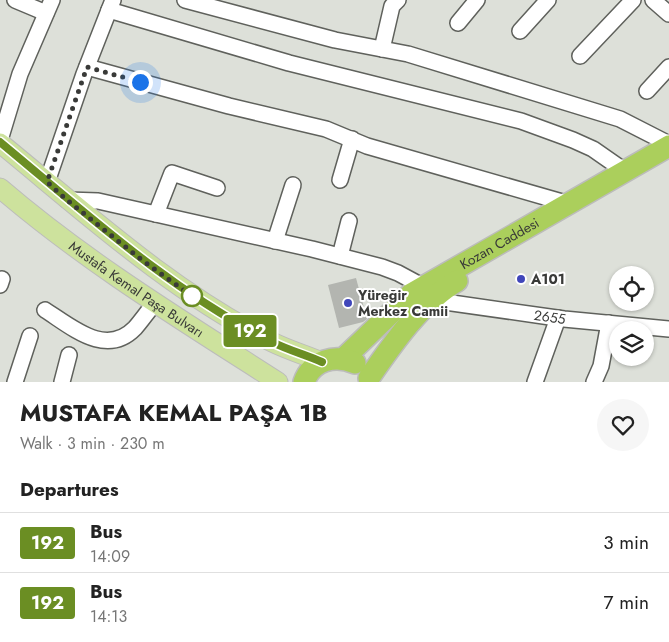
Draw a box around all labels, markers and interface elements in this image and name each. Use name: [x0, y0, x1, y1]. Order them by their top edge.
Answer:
your location: [128, 70, 153, 95]
street label: Kozan Caddesi: [456, 213, 543, 274]
street label: Mustafa Kemal Paşa Bulvarı: [65, 236, 208, 342]
map controls: [609, 266, 654, 366]
button: locate: [609, 266, 654, 311]
place label: A101: [530, 269, 565, 289]
marker: A101: [515, 273, 527, 285]
unlabelled marker: [181, 285, 203, 307]
place label: Yüreğir Merkez Camii: [357, 285, 448, 321]
marker: Yüreğir Merkez Camii: [342, 297, 354, 309]
street label: 2655: [533, 305, 567, 329]
line badge: 192: [221, 315, 279, 347]
text: 192: [233, 318, 267, 344]
button: layers: [609, 321, 654, 366]
text: MUSTAFA KEMAL PAŞA 1B: [20, 395, 327, 430]
button: heart: [597, 399, 649, 451]
text: Walk · 3 min · 230 m: [20, 432, 165, 455]
text: Departures: [20, 476, 119, 503]
text: Bus: [90, 518, 122, 545]
text: 3 min: [603, 529, 649, 556]
text: 192: [31, 530, 64, 556]
text: 14:09: [90, 545, 130, 568]
text: Bus: [90, 578, 122, 605]
text: 7 min: [604, 589, 649, 616]
text: 192: [31, 590, 64, 616]
text: 14:13: [90, 605, 127, 628]

